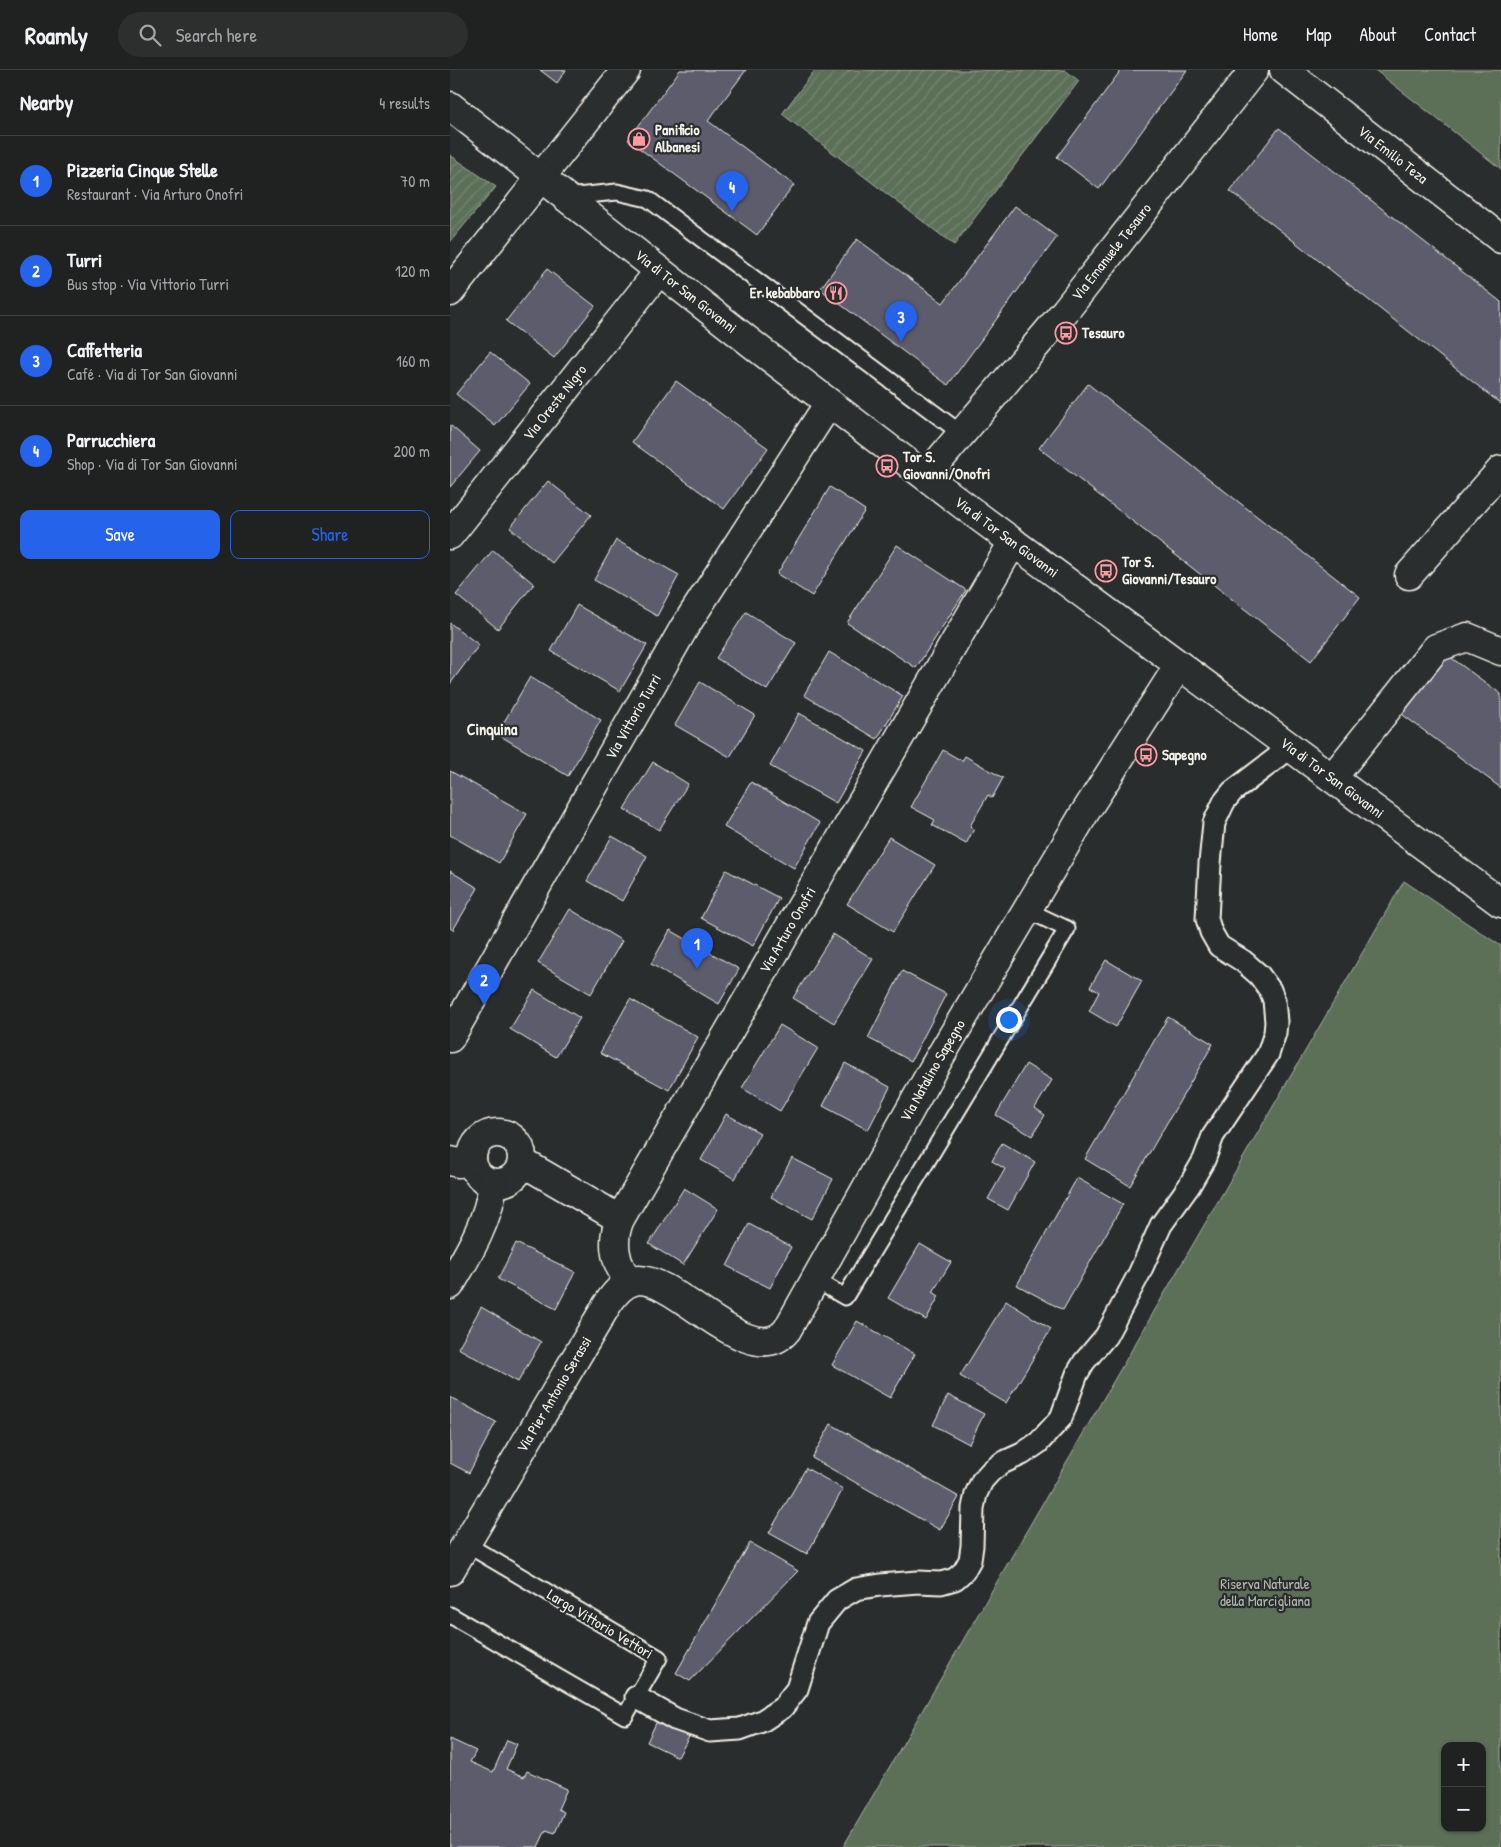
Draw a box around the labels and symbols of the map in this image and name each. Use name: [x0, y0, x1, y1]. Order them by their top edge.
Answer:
place label: Panificio Albanesi: [655, 119, 700, 157]
street label: Via Emilio Teza: [1354, 120, 1433, 188]
shop icon: Panificio Albanesi: [627, 127, 651, 151]
pin: 4: [716, 171, 748, 212]
street label: Via Emanuele Tesauro: [1066, 198, 1156, 305]
street label: Via di Tor San Giovanni: [631, 244, 742, 338]
restaurant icon: Er kebabbaro: [824, 281, 848, 305]
place label: Er kebabbaro: [750, 282, 820, 303]
pin: 3: [885, 301, 917, 342]
bus stop icon: Tesauro: [1054, 321, 1078, 345]
place label: Tesauro: [1081, 322, 1124, 343]
street label: Via Oreste Nigro: [518, 360, 591, 445]
place label: Tor S. Giovanni/Onofri: [902, 446, 990, 484]
bus stop icon: Tor S. Giovanni/Onofri: [875, 454, 899, 478]
street label: Via di Tor San Giovanni: [950, 491, 1063, 582]
place label: Tor S. Giovanni/Tesauro: [1121, 551, 1216, 589]
bus stop icon: Tor S. Giovanni/Tesauro: [1094, 559, 1118, 583]
street label: Via Vittorio Turri: [600, 670, 666, 763]
district label: Cinquina: [467, 718, 518, 741]
street label: Via di Tor San Giovanni: [1276, 732, 1389, 823]
bus stop icon: Sapegno: [1134, 743, 1158, 767]
place label: Sapegno: [1162, 744, 1207, 766]
street label: Via Arturo Onofri: [754, 883, 821, 977]
pin: 1: [681, 928, 713, 969]
pin: 2: [468, 964, 500, 1005]
your location: [996, 1007, 1022, 1033]
street label: Via Natalino Sapegno: [895, 1015, 970, 1125]
street label: Via Pier Antonio Serassi: [511, 1332, 596, 1456]
park label: Riserva Naturale della Marcigliana: [1220, 1573, 1310, 1611]
street label: Largo Vittorio Vettori: [543, 1584, 657, 1663]

